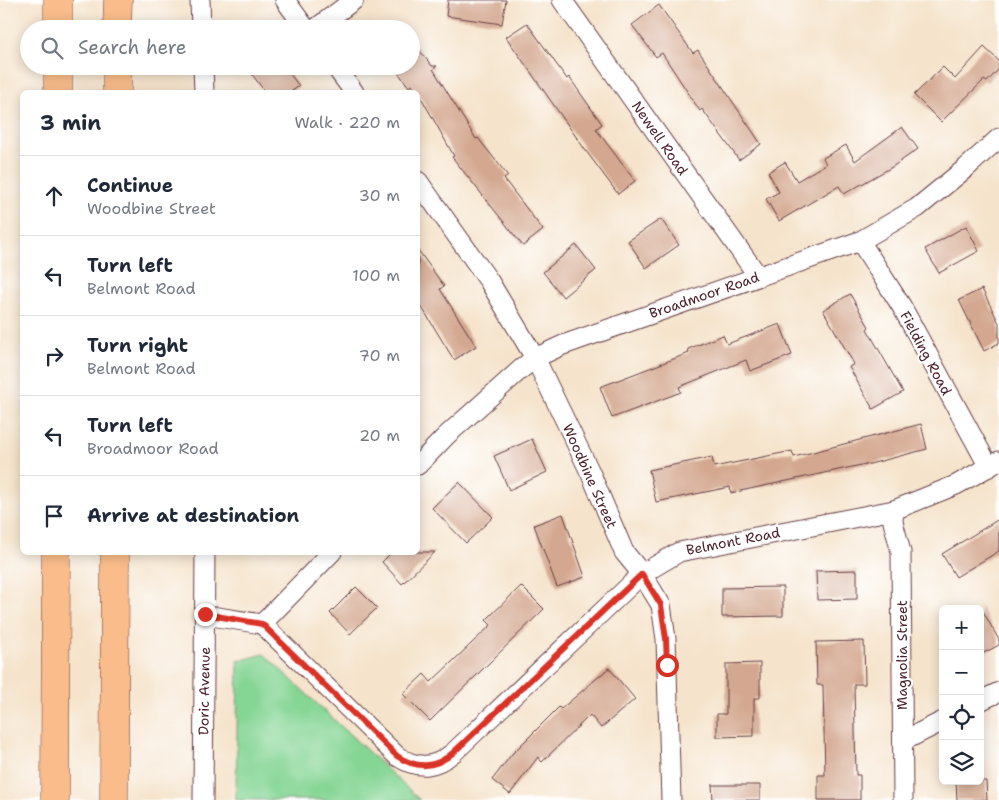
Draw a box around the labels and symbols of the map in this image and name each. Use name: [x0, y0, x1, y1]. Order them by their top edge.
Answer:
street label: Newell Road: [628, 97, 692, 179]
street label: Broadmoor Road: [647, 268, 762, 322]
street label: Fielding Road: [896, 308, 956, 398]
street label: Woodbine Street: [559, 421, 621, 531]
street label: Belmont Road: [685, 523, 782, 559]
street label: Magnolia Street: [893, 600, 911, 710]
route end: [194, 603, 217, 626]
street label: Doric Avenue: [194, 647, 214, 735]
route start: [656, 654, 679, 677]

